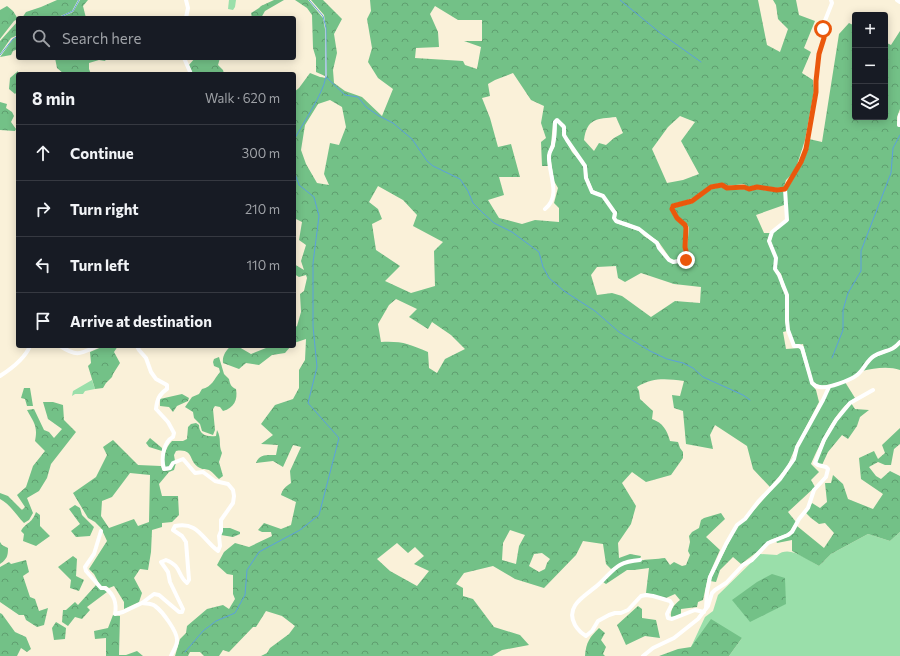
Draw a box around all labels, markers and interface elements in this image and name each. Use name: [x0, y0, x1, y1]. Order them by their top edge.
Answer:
map controls: [852, 12, 888, 120]
button: +: [852, 12, 888, 48]
search box: [16, 16, 296, 60]
route start: [814, 20, 832, 38]
icon: search: [30, 27, 52, 49]
text: Search here: [62, 29, 141, 47]
button: −: [852, 48, 888, 84]
button: layers: [852, 84, 888, 120]
text: 8 min: [32, 88, 75, 109]
text: Walk · 620 m: [205, 90, 280, 106]
icon: ahead: [32, 142, 54, 164]
text: Continue: [70, 144, 134, 162]
text: 300 m: [242, 145, 280, 161]
icon: right: [32, 198, 54, 220]
text: Turn right: [70, 200, 139, 218]
text: 210 m: [245, 201, 280, 217]
route end: [677, 251, 695, 269]
icon: left: [32, 254, 54, 276]
text: Turn left: [70, 256, 129, 274]
text: 110 m: [247, 257, 280, 273]
icon: arrive: [32, 310, 54, 332]
text: Arrive at destination: [70, 312, 212, 330]

